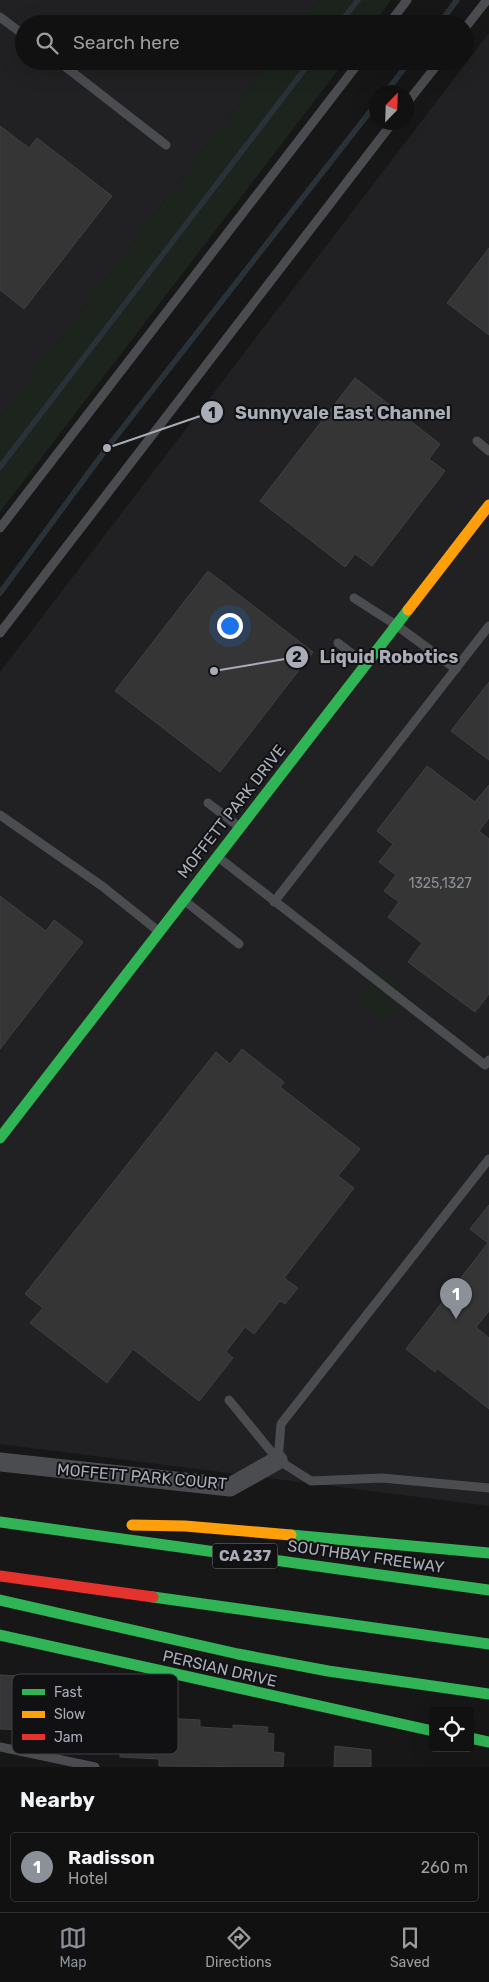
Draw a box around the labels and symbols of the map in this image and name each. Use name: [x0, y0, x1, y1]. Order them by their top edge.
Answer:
north arrow: [369, 85, 414, 130]
callout: Sunnyvale East Channel: [200, 396, 461, 429]
text: Sunnyvale East Channel: [235, 402, 451, 424]
text: 1: [208, 404, 216, 422]
your location: [217, 613, 243, 639]
callout: Liquid Robotics: [285, 640, 469, 673]
text: Liquid Robotics: [320, 646, 458, 668]
text: 2: [292, 648, 302, 666]
street label: MOFFETT PARK DRIVE: [173, 741, 289, 882]
house number: 1325,1327: [408, 875, 472, 892]
pin: 1: [440, 1278, 472, 1319]
street label: MOFFETT PARK COURT: [56, 1460, 228, 1493]
street label: SOUTHBAY FREEWAY: [286, 1536, 446, 1577]
road number: CA 237: [212, 1544, 278, 1568]
street label: PERSIAN DRIVE: [161, 1646, 279, 1691]
legend: [12, 1674, 178, 1754]
text: Fast: [54, 1684, 83, 1701]
text: Slow: [54, 1706, 85, 1723]
text: Jam: [54, 1729, 83, 1746]

